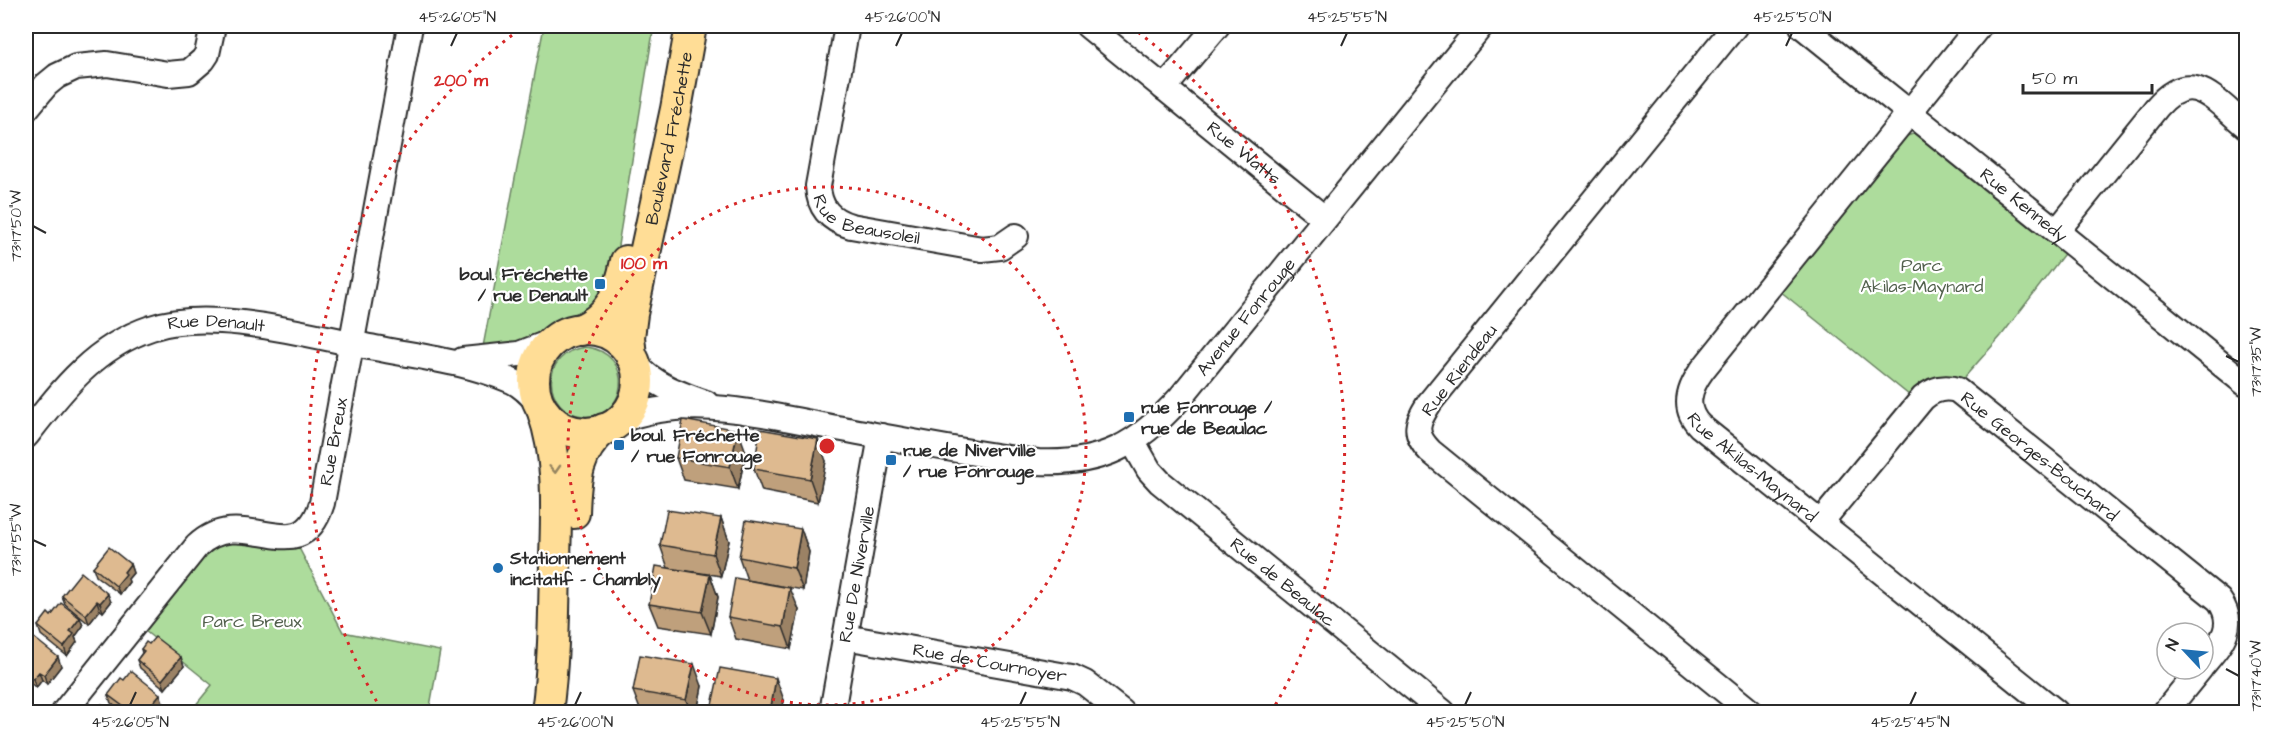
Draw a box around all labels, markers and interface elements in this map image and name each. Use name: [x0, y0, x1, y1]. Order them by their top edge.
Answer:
text: 45°26'05"N: [418, 7, 496, 28]
text: 45°26'00"N: [864, 7, 940, 28]
text: 45°25'55"N: [1307, 7, 1387, 28]
text: 45°25'50"N: [1753, 7, 1831, 28]
street label: Boulevard Fréchette: [640, 49, 699, 227]
scale bar: [2023, 57, 2152, 95]
text: 50 m: [2032, 66, 2077, 91]
text: 200 m: [433, 68, 489, 93]
street label: Rue Watts: [1201, 116, 1286, 191]
street label: Rue Kennedy: [1974, 162, 2073, 249]
text: 73°17'50"W: [6, 190, 27, 262]
street label: Rue Beausoleil: [806, 191, 922, 251]
text: 100 m: [621, 251, 668, 276]
street label: Avenue Fonrouge: [1191, 252, 1302, 381]
park label: Parc Akilas-Maynard: [1860, 253, 1984, 300]
place label: boul. Fréchette / rue Denault: [460, 262, 589, 308]
marker: boul. Fréchette / rue Denault: [593, 277, 607, 291]
street label: Rue Denault: [166, 309, 267, 339]
street label: Rue Riendeau: [1416, 319, 1503, 422]
text: 73°17'35"W: [2246, 327, 2267, 397]
street label: Rue Georges-Bouchard: [1955, 386, 2123, 527]
street label: Rue Breux: [313, 395, 354, 488]
place label: rue Fonrouge / rue de Beaulac: [1141, 395, 1273, 441]
street label: Rue Akilas-Maynard: [1680, 408, 1823, 529]
marker: rue Fonrouge / rue de Beaulac: [1122, 410, 1136, 424]
place label: boul. Fréchette / rue Fonrouge: [631, 423, 762, 470]
centre of rings: [817, 436, 837, 456]
marker: boul. Fréchette / rue Fonrouge: [612, 438, 626, 452]
place label: rue de Niverville / rue Fonrouge: [903, 438, 1036, 485]
marker: rue de Niverville / rue Fonrouge: [884, 453, 898, 467]
one-way arrow: [549, 464, 562, 473]
text: 73°17'55"W: [6, 504, 27, 576]
street label: Rue De Niverville: [833, 504, 881, 644]
street label: Rue de Beaulac: [1225, 532, 1341, 633]
place label: Stationnement incitatif - Chambly: [509, 546, 661, 593]
marker: Stationnement incitatif - Chambly: [491, 561, 505, 575]
park label: Parc Breux: [202, 609, 302, 634]
north arrow: [2155, 621, 2215, 681]
text: N: [2160, 636, 2185, 654]
street label: Rue de Cournoyer: [911, 637, 1069, 689]
text: 73°17'40"W: [2246, 640, 2267, 712]
text: 45°26'05"N: [91, 712, 169, 733]
text: 45°26'00"N: [537, 712, 613, 733]
text: 45°25'55"N: [980, 712, 1060, 733]
text: 45°25'50"N: [1426, 712, 1504, 733]
text: 45°25'45"N: [1870, 712, 1950, 733]

